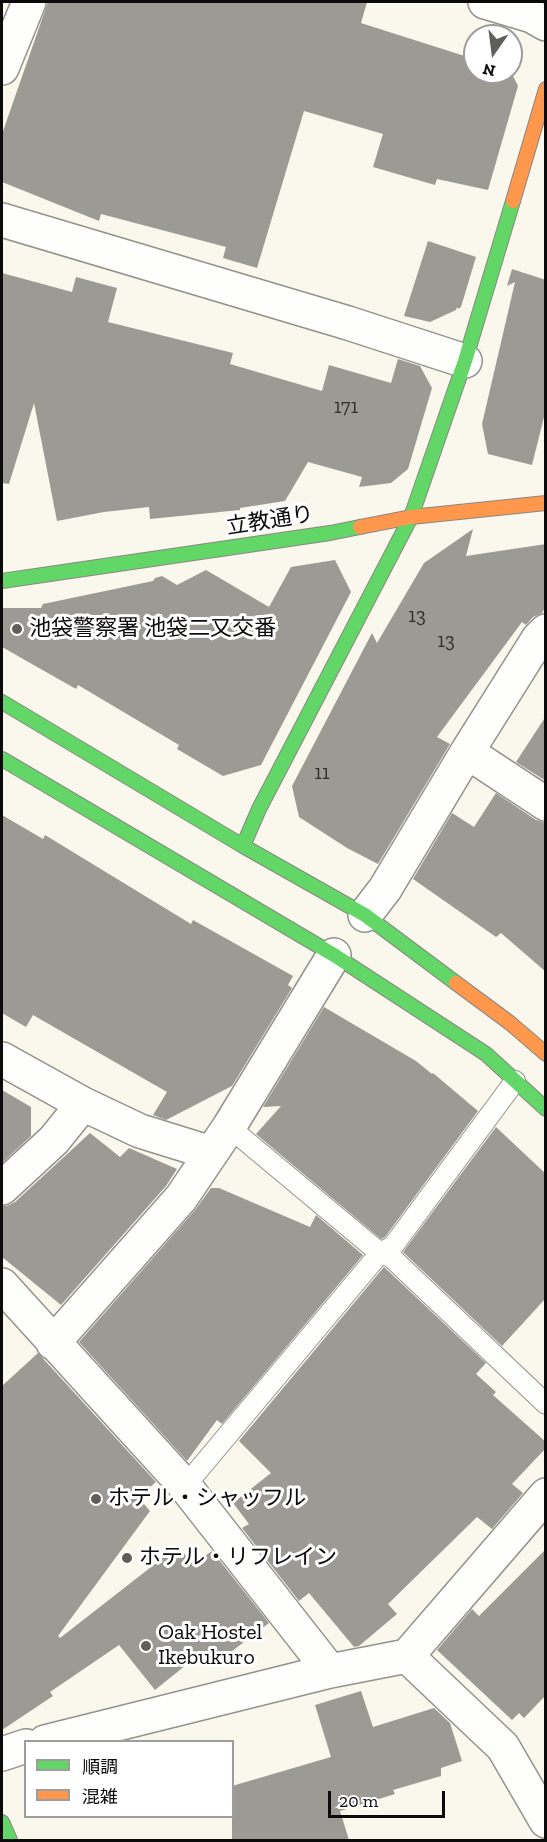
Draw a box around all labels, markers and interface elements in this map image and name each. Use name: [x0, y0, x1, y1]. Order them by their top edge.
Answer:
north arrow: [463, 24, 523, 84]
text: N: [481, 59, 497, 81]
house number: 171: [334, 395, 358, 419]
street label: 立教通り: [224, 501, 316, 541]
house number: 13: [408, 604, 426, 628]
place label: 池袋警察署 池袋二又交番: [29, 616, 276, 642]
marker: 池袋警察署 池袋二又交番: [10, 622, 24, 636]
house number: 13: [437, 629, 455, 653]
house number: 11: [314, 761, 330, 785]
place label: ホテル・シャッフル: [108, 1486, 306, 1512]
marker: ホテル・シャッフル: [89, 1492, 103, 1506]
place label: ホテル・リフレイン: [139, 1545, 337, 1571]
marker: ホテル・リフレイン: [120, 1551, 134, 1565]
place label: Oak Hostel Ikebukuro: [158, 1620, 262, 1672]
marker: Oak Hostel Ikebukuro: [139, 1639, 153, 1653]
legend: [24, 1740, 234, 1818]
text: 順調: [82, 1756, 118, 1778]
scale bar: [331, 1779, 448, 1817]
text: 混雑: [82, 1786, 118, 1808]
text: 20 m: [339, 1790, 378, 1812]

